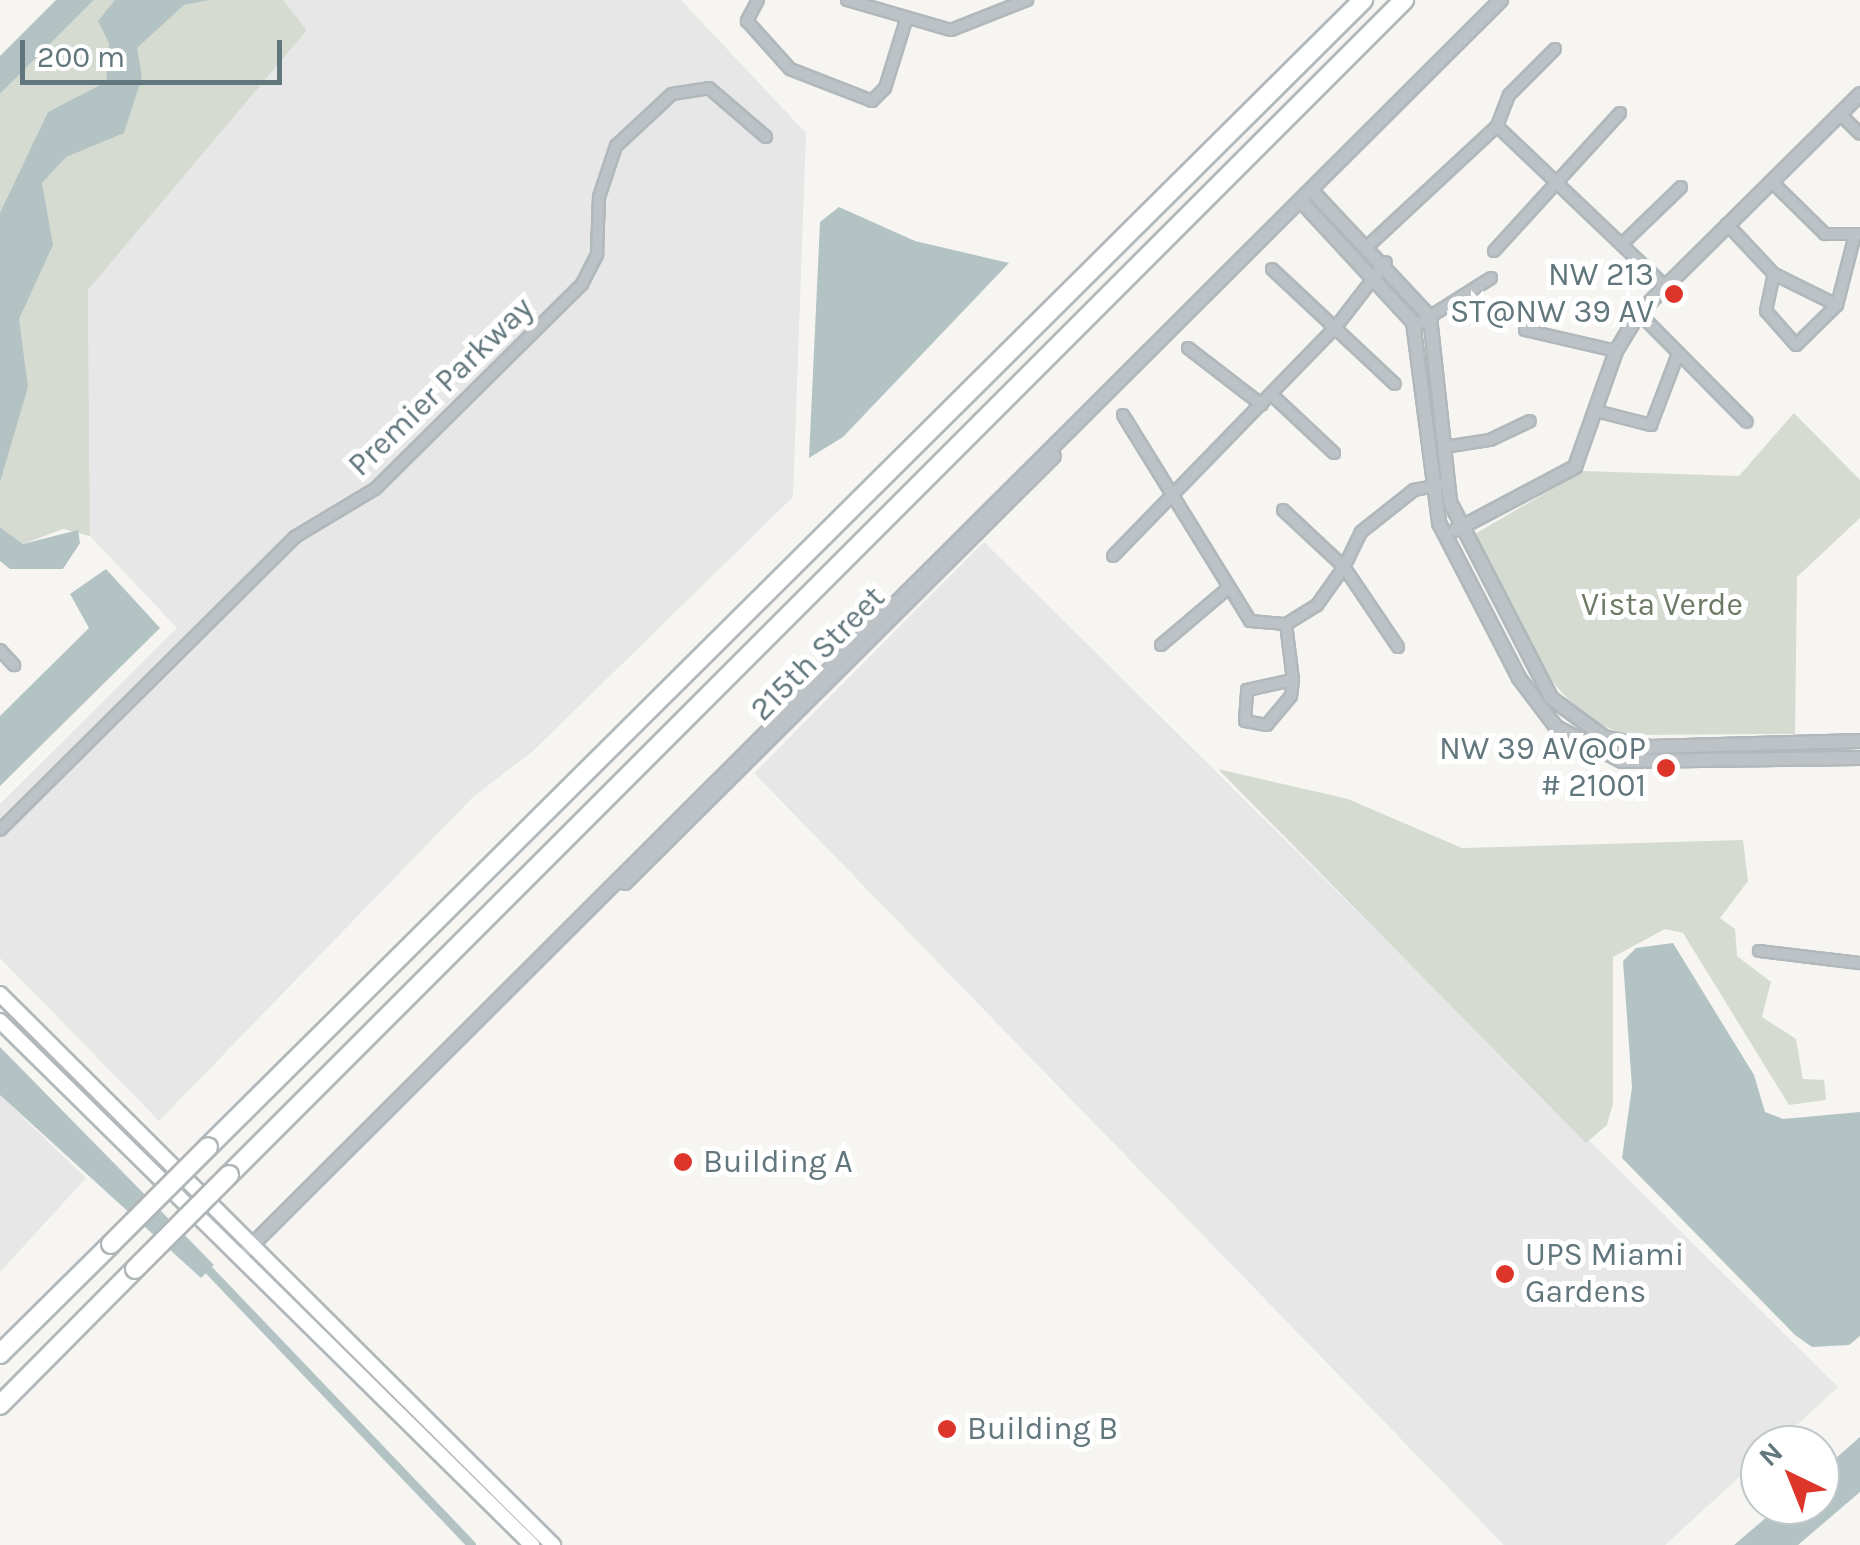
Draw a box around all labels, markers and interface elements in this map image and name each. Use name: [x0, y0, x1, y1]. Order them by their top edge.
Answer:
scale bar: [25, 20, 288, 82]
text: 200 m: [37, 39, 125, 75]
place label: NW 213 ST@NW 39 AV: [1450, 257, 1654, 332]
marker: NW 213 ST@NW 39 AV: [1663, 283, 1685, 305]
street label: Premier Parkway: [341, 289, 541, 485]
street label: 215th Street: [743, 579, 893, 729]
park label: Vista Verde: [1581, 586, 1743, 624]
place label: NW 39 AV@OP # 21001: [1439, 731, 1646, 806]
marker: NW 39 AV@OP # 21001: [1655, 757, 1677, 779]
place label: Building A: [703, 1143, 853, 1181]
marker: Building A: [672, 1151, 694, 1173]
place label: UPS Miami Gardens: [1525, 1237, 1684, 1312]
marker: UPS Miami Gardens: [1494, 1263, 1516, 1285]
place label: Building B: [967, 1410, 1118, 1448]
marker: Building B: [936, 1418, 958, 1440]
north arrow: [1740, 1425, 1840, 1525]
text: N: [1752, 1435, 1789, 1473]

